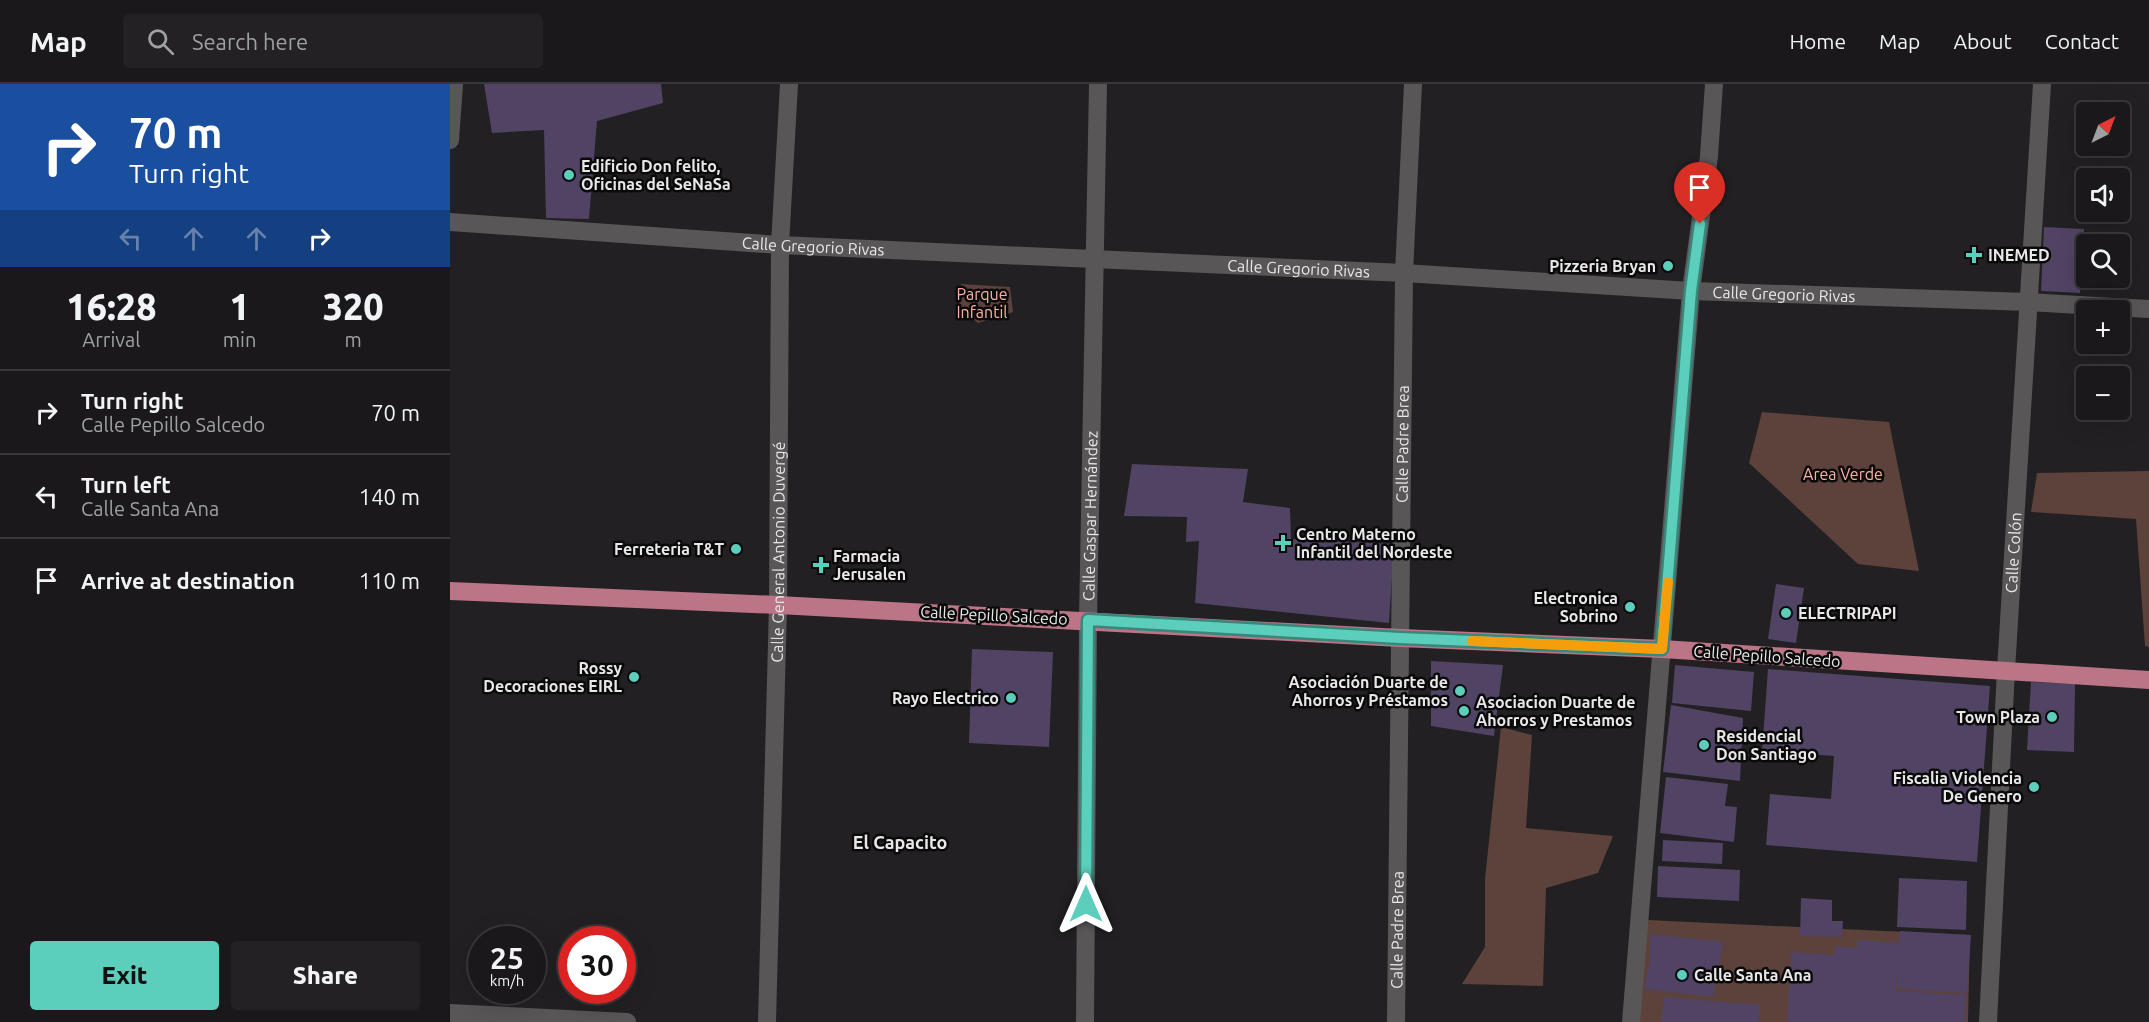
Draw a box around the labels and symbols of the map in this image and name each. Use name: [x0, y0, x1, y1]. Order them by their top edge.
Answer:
north arrow: [2076, 102, 2130, 156]
place label: Edificio Don felito, Oficinas del SeNaSa: [581, 157, 731, 193]
pin: [1674, 162, 1725, 224]
marker: Edificio Don felito, Oficinas del SeNaSa: [562, 168, 576, 182]
street label: Calle Gregorio Rivas: [741, 233, 885, 259]
marker: INEMED: [1965, 246, 1983, 264]
place label: INEMED: [1988, 246, 2050, 264]
street label: Calle Gregorio Rivas: [1227, 256, 1371, 280]
place label: Pizzeria Bryan: [1549, 257, 1656, 275]
marker: Pizzeria Bryan: [1661, 259, 1675, 273]
street label: Calle Gregorio Rivas: [1712, 283, 1856, 305]
park label: Parque Infantil: [956, 285, 1008, 321]
street label: Calle Padre Brea: [1393, 385, 1412, 503]
street label: Calle Gaspar Hernández: [1079, 431, 1101, 601]
street label: Calle General Antonio Duvergé: [767, 442, 788, 663]
park label: Area Verde: [1803, 465, 1883, 483]
street label: Calle Colón: [2002, 512, 2025, 594]
place label: Centro Materno Infantil del Nordeste: [1296, 525, 1452, 561]
marker: Centro Materno Infantil del Nordeste: [1274, 534, 1292, 552]
place label: Ferreteria T&T: [614, 540, 724, 558]
marker: Ferreteria T&T: [729, 542, 743, 556]
place label: Farmacia Jerusalen: [833, 547, 906, 583]
marker: Farmacia Jerusalen: [814, 558, 828, 572]
place label: Electronica Sobrino: [1534, 589, 1618, 625]
marker: Electronica Sobrino: [1623, 600, 1637, 614]
street label: Calle Pepillo Salcedo: [920, 602, 1068, 628]
place label: ELECTRIPAPI: [1798, 604, 1897, 622]
marker: ELECTRIPAPI: [1779, 606, 1793, 620]
street label: Calle Pepillo Salcedo: [1693, 642, 1841, 670]
place label: Rossy Decoraciones EIRL: [483, 659, 622, 695]
marker: Rossy Decoraciones EIRL: [627, 670, 641, 684]
place label: Asociación Duarte de Ahorros y Préstamos: [1289, 673, 1448, 709]
marker: Asociación Duarte de Ahorros y Préstamos: [1453, 684, 1467, 698]
place label: Rayo Electrico: [892, 689, 999, 707]
marker: Rayo Electrico: [1004, 691, 1018, 705]
place label: Asociacion Duarte de Ahorros y Prestamos: [1476, 693, 1635, 729]
marker: Asociacion Duarte de Ahorros y Prestamos: [1457, 704, 1471, 718]
place label: Town Plaza: [1956, 708, 2040, 726]
marker: Town Plaza: [2045, 710, 2059, 724]
place label: Residencial Don Santiago: [1716, 727, 1817, 763]
marker: Residencial Don Santiago: [1697, 738, 1711, 752]
place label: Fiscalia Violencia De Genero: [1893, 769, 2022, 805]
marker: Fiscalia Violencia De Genero: [2027, 780, 2041, 794]
district label: El Capacito: [853, 832, 947, 852]
street label: Calle Padre Brea: [1387, 871, 1407, 989]
position arrow: [1054, 872, 1118, 936]
speed limit sign: 30: [558, 926, 636, 1004]
place label: Calle Santa Ana: [1694, 966, 1811, 984]
marker: Calle Santa Ana: [1675, 968, 1689, 982]

